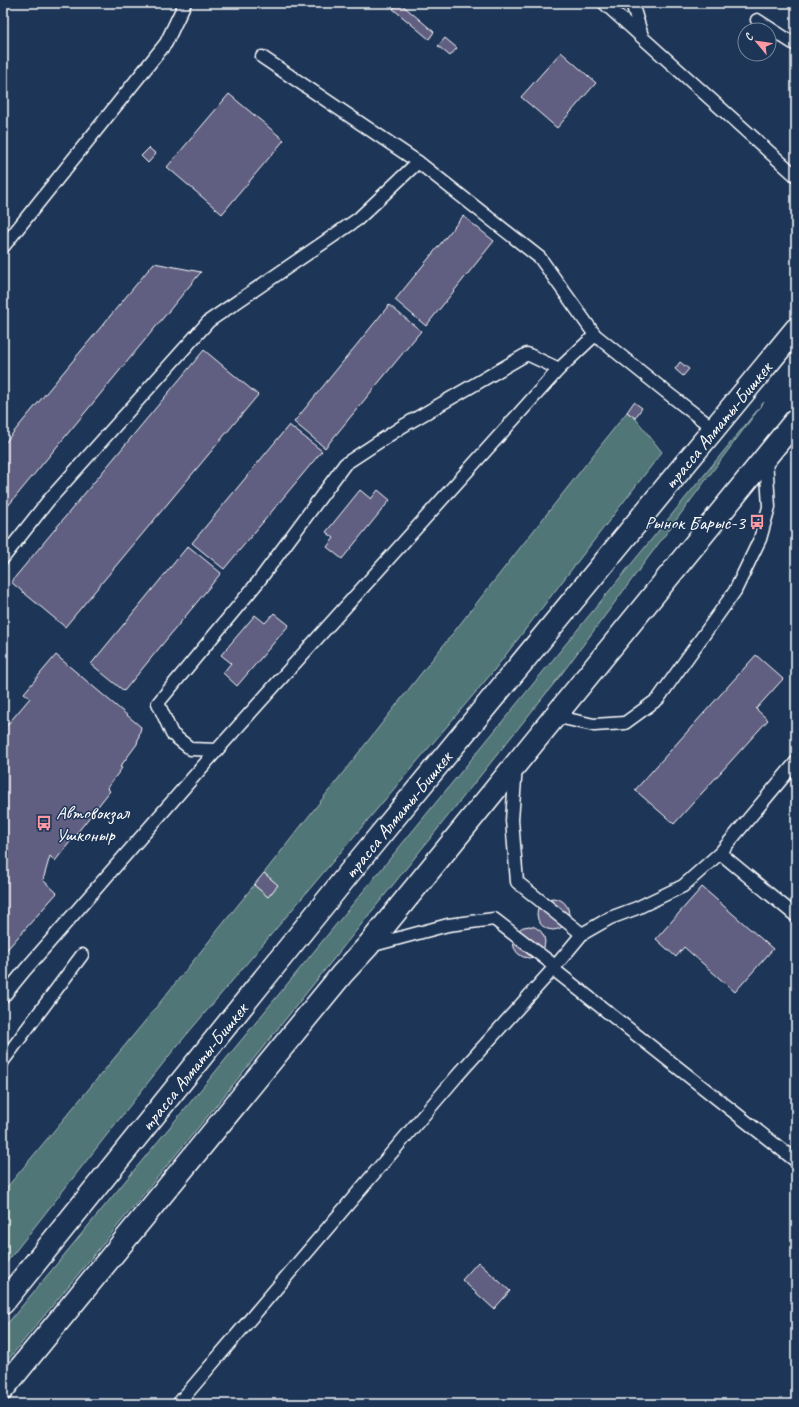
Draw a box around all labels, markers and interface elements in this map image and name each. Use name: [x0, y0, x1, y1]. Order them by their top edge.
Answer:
north arrow: [737, 22, 777, 62]
text: С: [741, 30, 756, 43]
street label: трасса Алматы-Бишкек: [659, 356, 778, 494]
place label: Рынок Барыс-3: [645, 511, 746, 535]
bus stop icon: Рынок Барыс-3: [748, 513, 766, 531]
street label: трасса Алматы-Бишкек: [339, 745, 458, 884]
place label: Автовокзал Ушконыр: [56, 801, 131, 847]
bus stop icon: Автовокзал Ушконыр: [35, 814, 53, 832]
street label: трасса Алматы-Бишкек: [136, 997, 254, 1136]

